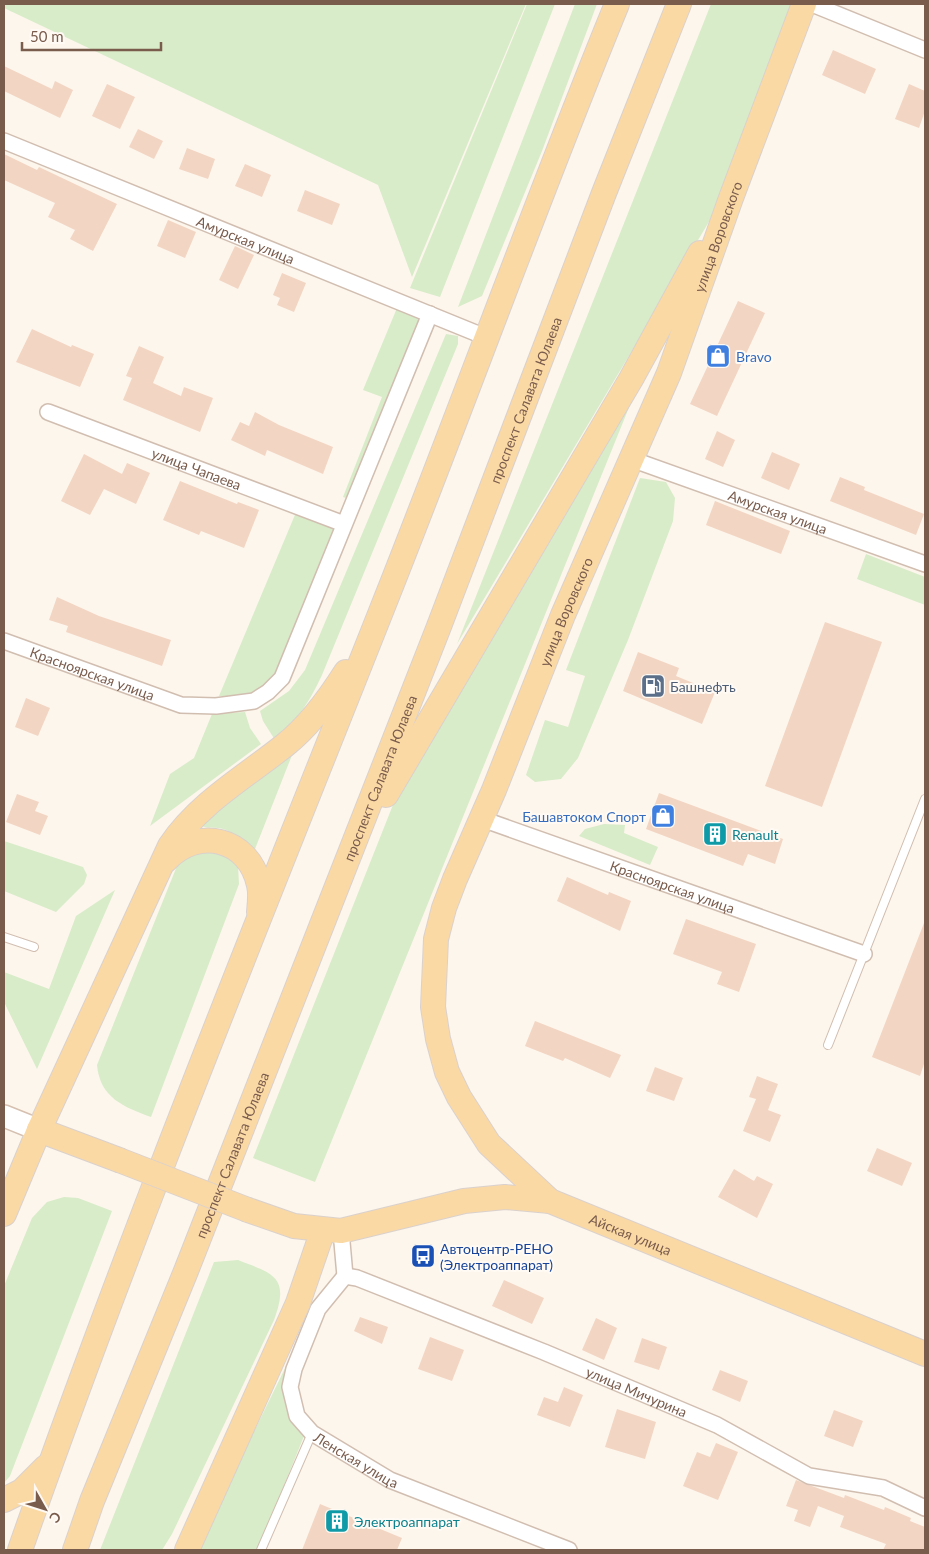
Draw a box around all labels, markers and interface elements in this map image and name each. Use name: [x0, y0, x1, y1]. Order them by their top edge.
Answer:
scale bar: [22, 20, 161, 52]
text: 50 m: [30, 27, 64, 45]
street label: улица Воровского: [690, 179, 745, 294]
street label: Амурская улица: [194, 212, 297, 267]
street label: проспект Салавата Юлаева: [486, 314, 565, 486]
shop icon: Bravo: [705, 343, 731, 369]
place label: Bravo: [736, 348, 772, 365]
street label: улица Чапаева: [150, 444, 244, 493]
street label: Амурская улица: [726, 486, 830, 537]
street label: улица Воровского: [535, 554, 596, 669]
street label: Красноярская улица: [28, 643, 157, 703]
fuel station icon: Башнефть: [640, 673, 666, 699]
place label: Башнефть: [670, 678, 736, 695]
street label: проспект Салавата Юлаева: [339, 692, 420, 863]
shop icon: Башавтоком Спорт: [650, 803, 676, 829]
place label: Башавтоком Спорт: [522, 808, 646, 825]
building icon: Renault: [702, 821, 728, 847]
place label: Renault: [732, 826, 779, 843]
street label: Красноярская улица: [608, 856, 737, 916]
street label: проспект Салавата Юлаева: [191, 1069, 272, 1240]
street label: Айская улица: [587, 1210, 674, 1258]
place label: Автоцентр-РЕНО (Электроаппарат): [440, 1240, 553, 1273]
bus stop icon: Автоцентр-РЕНО (Электроаппарат): [410, 1243, 436, 1269]
street label: улица Мичурина: [584, 1362, 690, 1420]
street label: Ленская улица: [310, 1427, 401, 1491]
north arrow: [20, 1484, 70, 1534]
building icon: Электроаппарат: [324, 1508, 350, 1534]
text: С: [46, 1509, 65, 1527]
place label: Электроаппарат: [354, 1513, 460, 1530]

